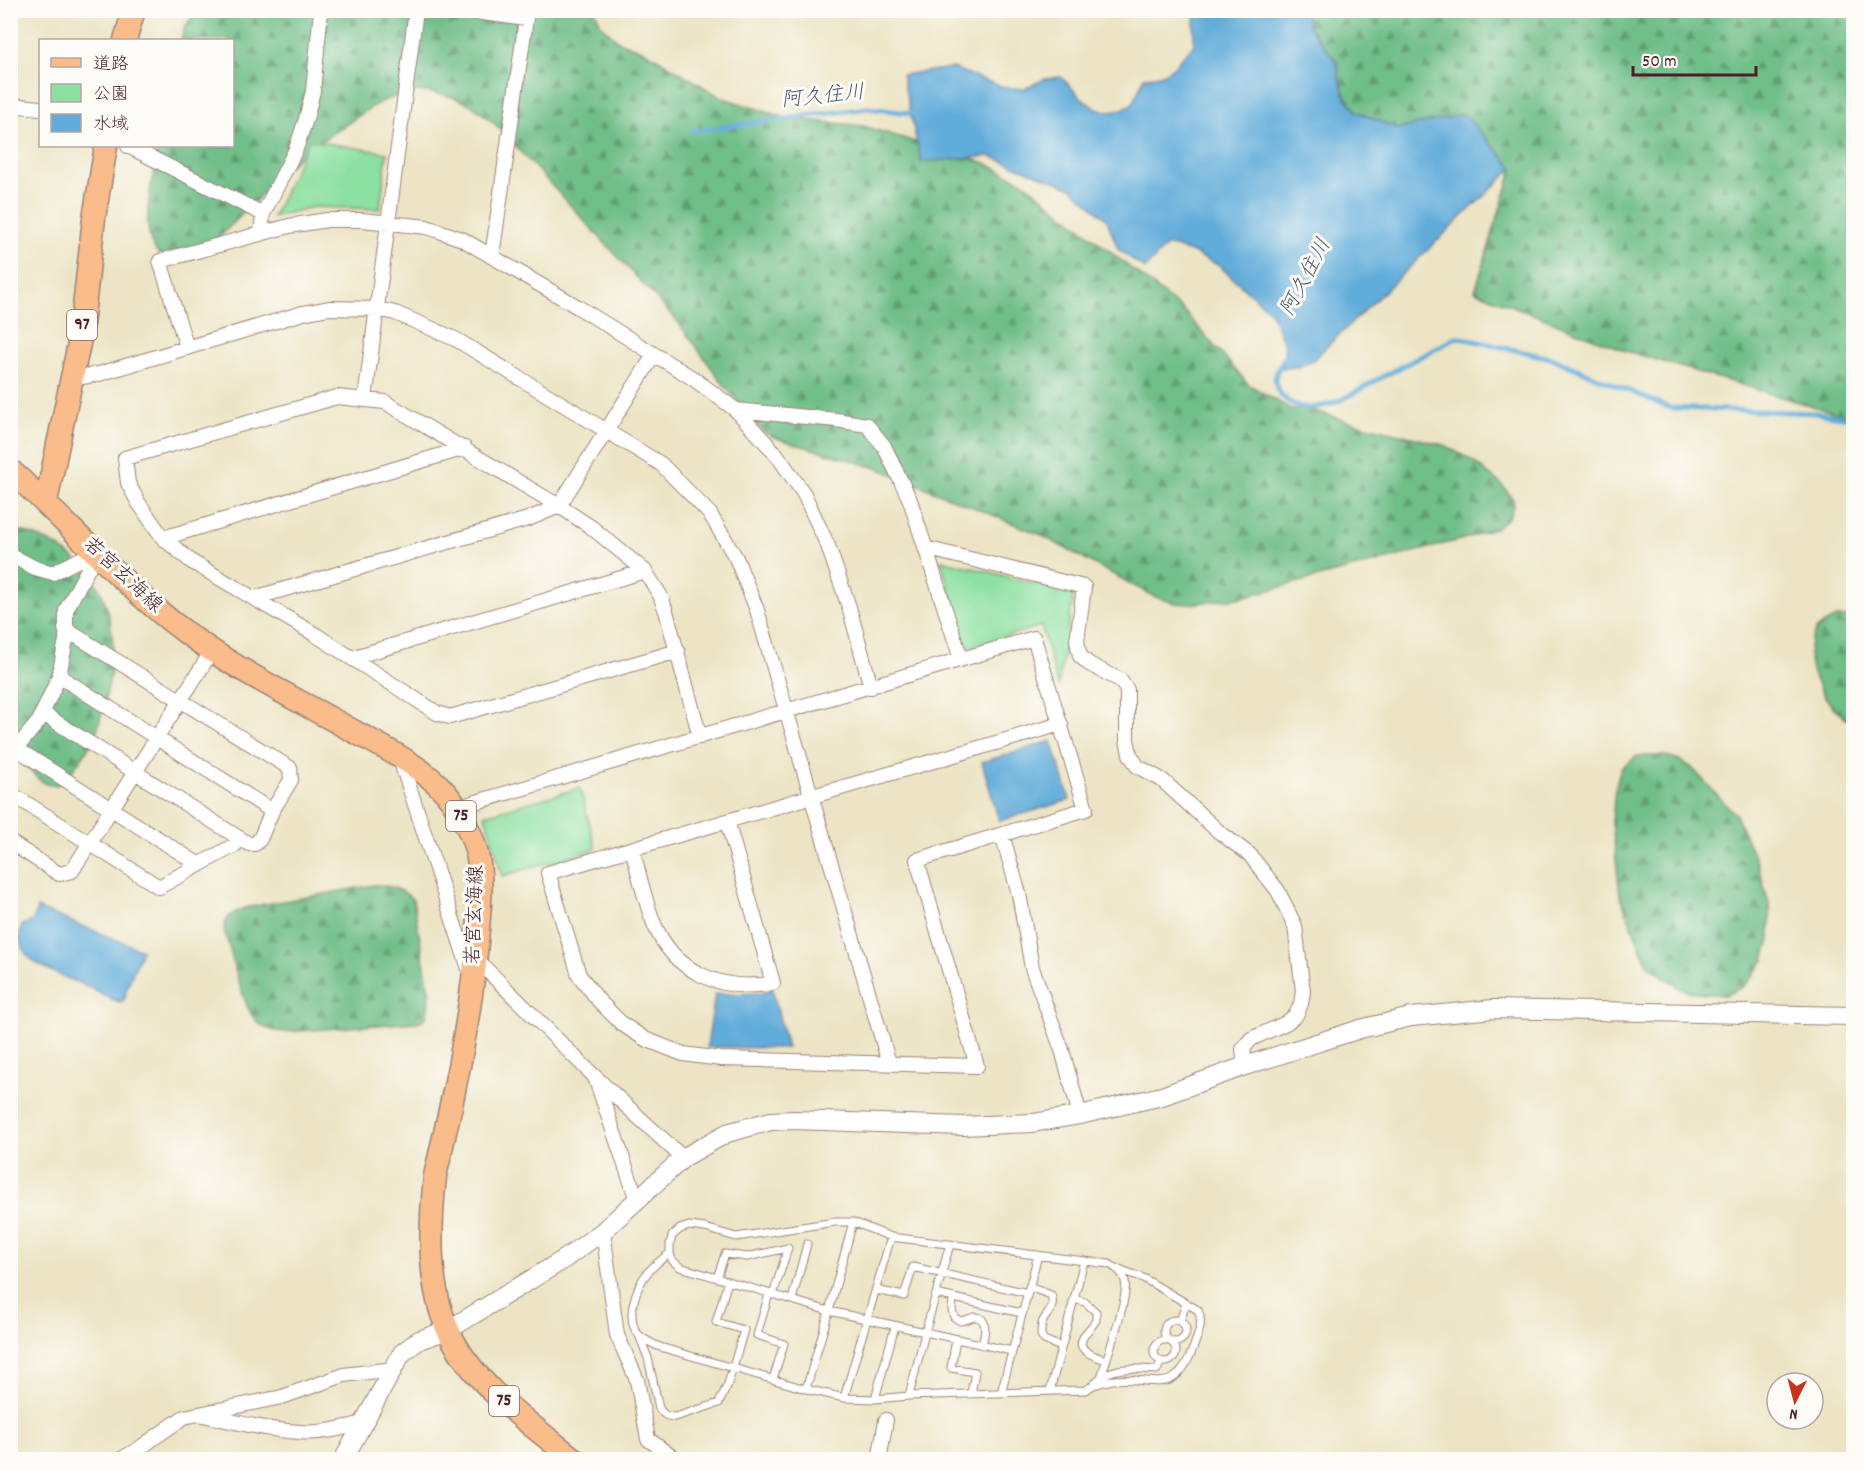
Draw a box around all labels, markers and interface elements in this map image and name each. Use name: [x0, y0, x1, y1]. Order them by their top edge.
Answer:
legend: [39, 39, 234, 147]
scale bar: [1633, 39, 1756, 77]
text: 50 m: [1642, 50, 1677, 75]
text: 道路: [93, 53, 129, 78]
water label: 阿久住川: [780, 79, 866, 117]
text: 公園: [93, 83, 129, 108]
text: 水域: [93, 113, 129, 138]
water label: 阿久住川: [1274, 234, 1340, 322]
road number: 97: [67, 310, 97, 340]
street label: 若宮玄海線: [76, 532, 168, 620]
road number: 75: [446, 801, 476, 831]
street label: 若宮玄海線: [460, 865, 492, 965]
north arrow: [1765, 1371, 1825, 1431]
road number: 75: [489, 1386, 519, 1416]
text: N: [1788, 1402, 1799, 1425]

